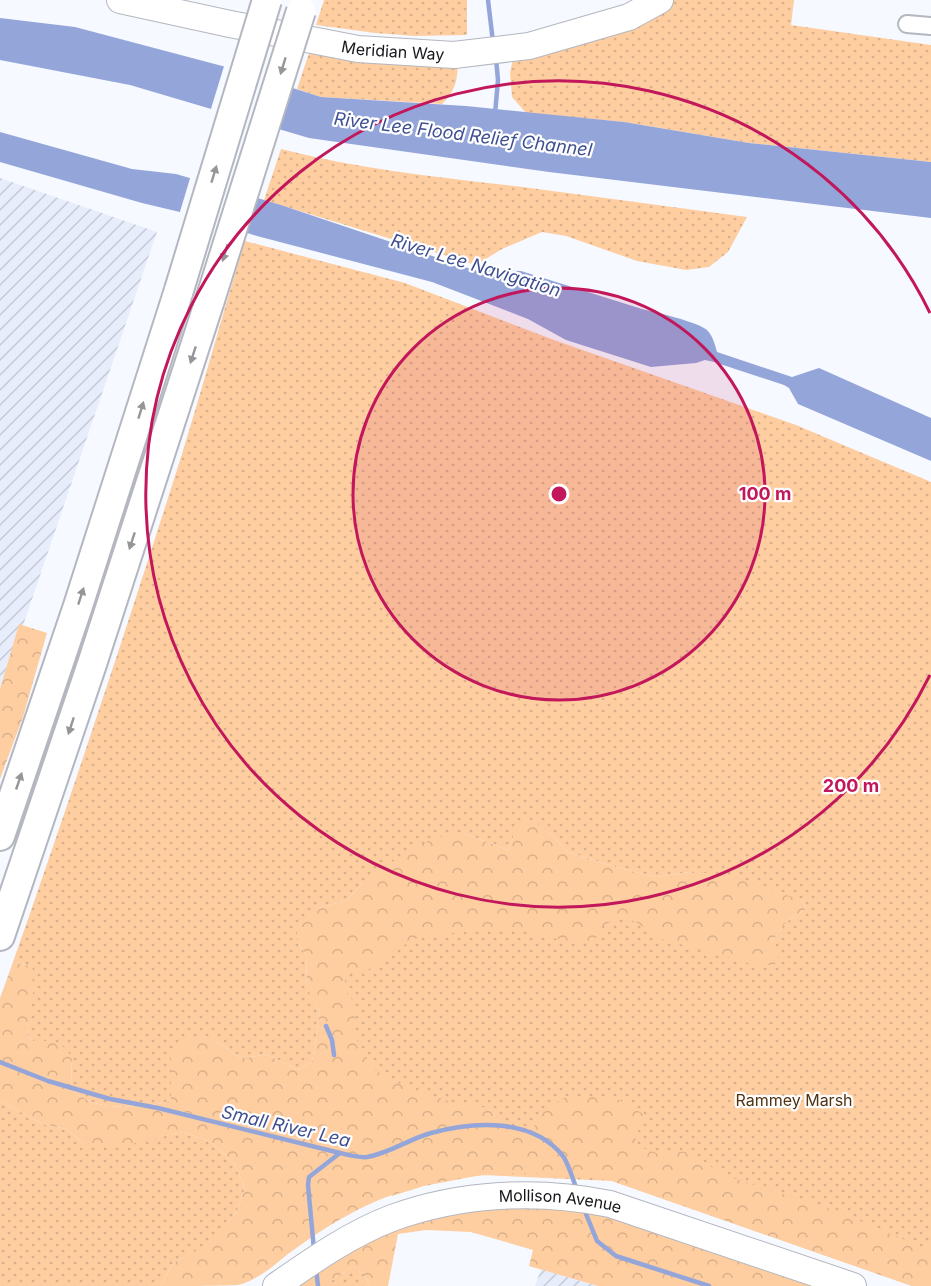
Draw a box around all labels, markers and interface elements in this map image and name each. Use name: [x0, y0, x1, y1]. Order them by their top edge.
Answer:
street label: Meridian Way: [340, 36, 445, 64]
one-way arrow: [278, 57, 287, 75]
water label: River Lee Flood Relief Channel: [333, 108, 594, 160]
one-way arrow: [210, 165, 219, 183]
water label: River Lee Navigation: [389, 229, 563, 301]
one-way arrow: [220, 244, 229, 262]
one-way arrow: [187, 346, 197, 364]
one-way arrow: [137, 401, 146, 419]
text: 100 m: [739, 483, 791, 504]
centre of rings: [549, 484, 569, 504]
one-way arrow: [127, 532, 137, 550]
one-way arrow: [77, 587, 86, 605]
one-way arrow: [66, 717, 76, 735]
one-way arrow: [14, 772, 24, 790]
text: 200 m: [823, 775, 879, 796]
park label: Rammey Marsh: [735, 1090, 853, 1110]
water label: Small River Lea: [219, 1101, 353, 1151]
street label: Mollison Avenue: [498, 1185, 625, 1217]

